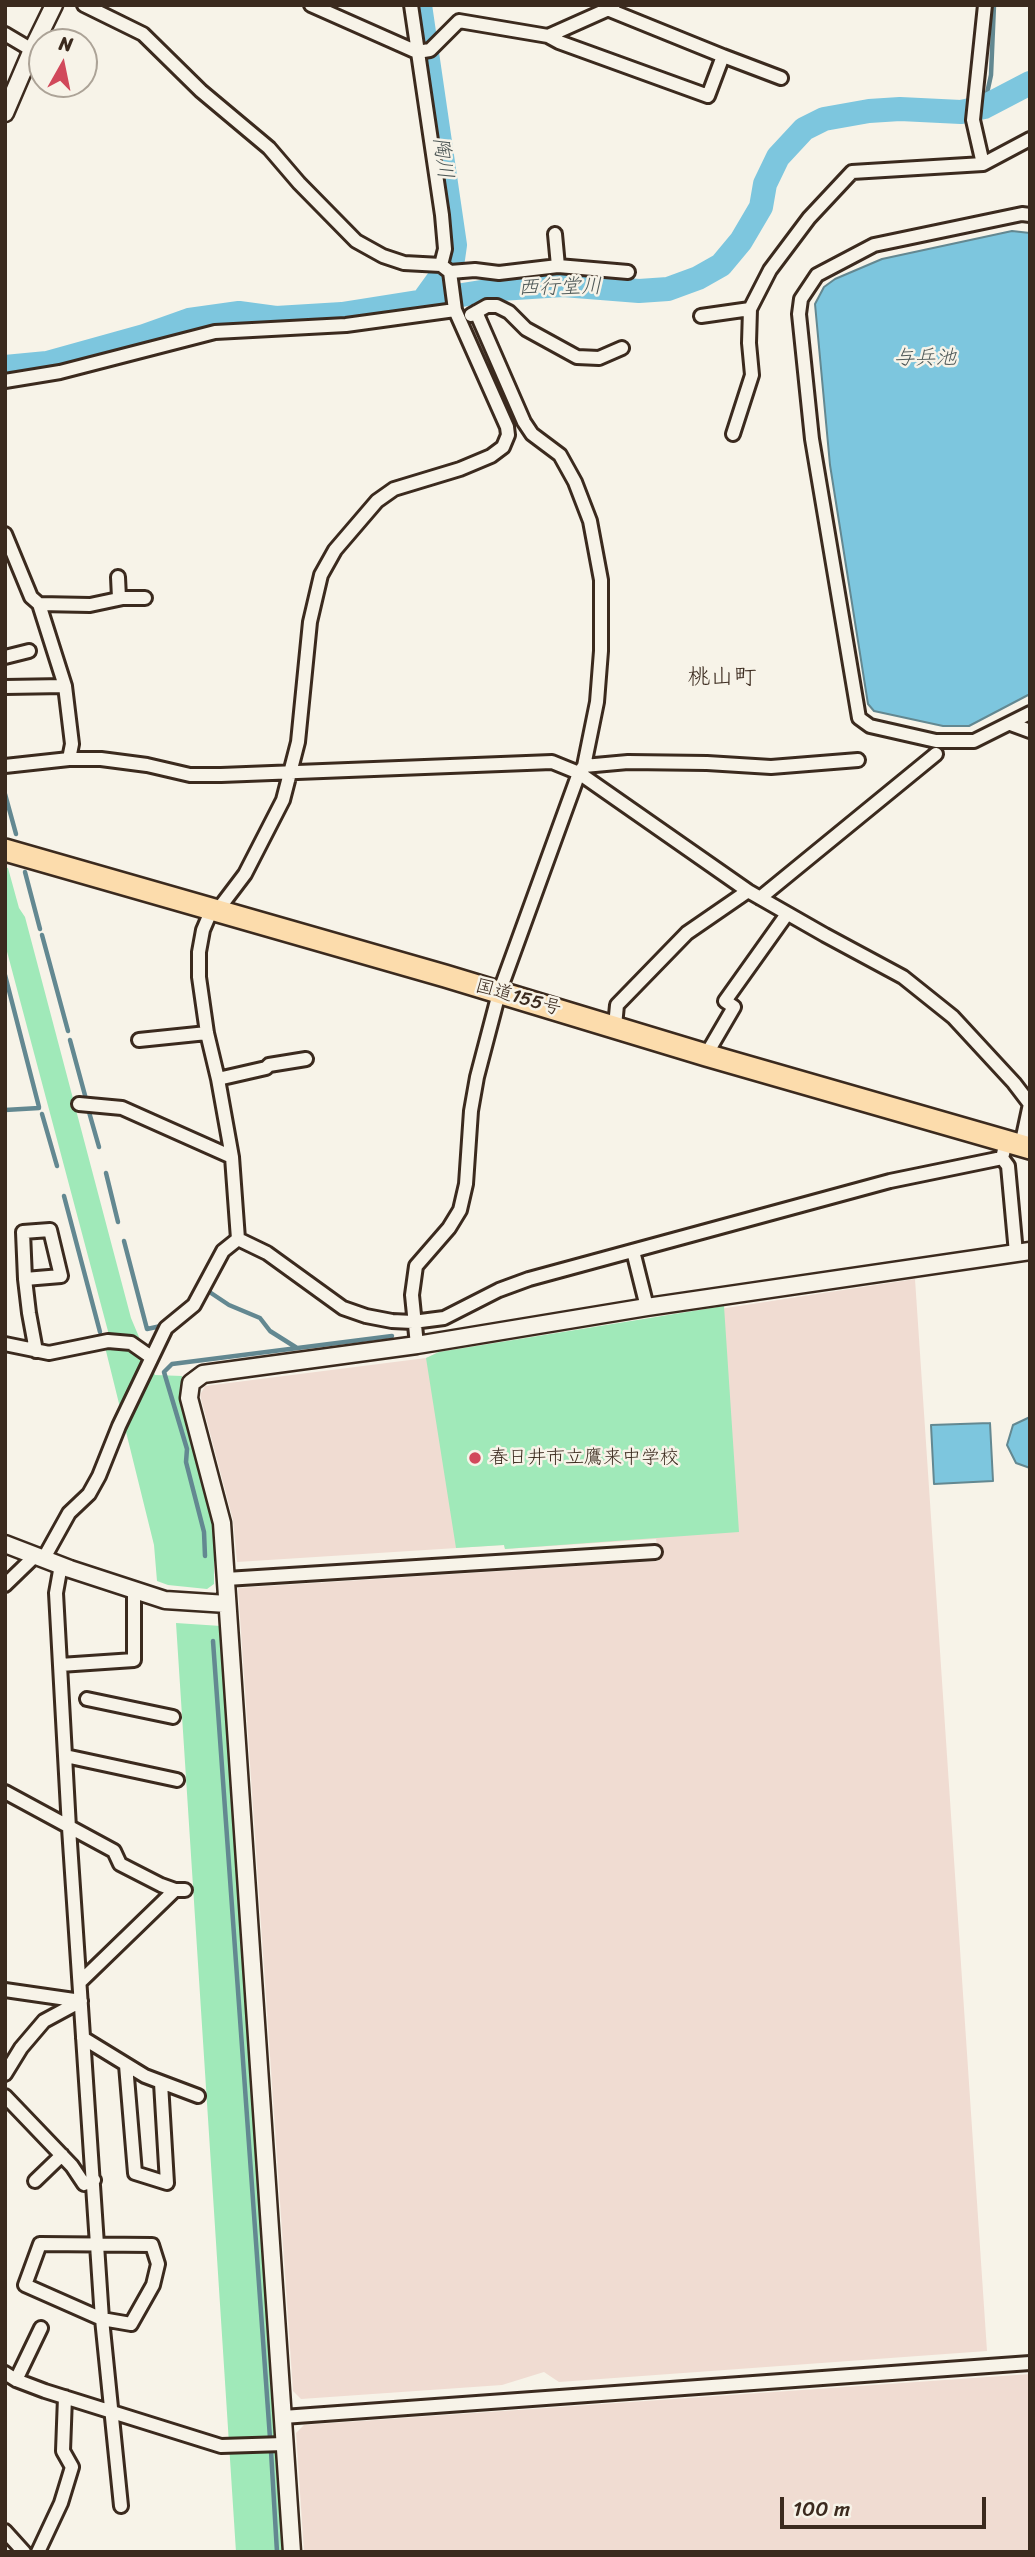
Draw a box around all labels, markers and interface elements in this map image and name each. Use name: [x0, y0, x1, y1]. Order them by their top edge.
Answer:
text: N: [57, 26, 75, 61]
north arrow: [28, 28, 98, 98]
water label: 陶川: [427, 135, 457, 181]
water label: 西行堂川: [518, 275, 602, 301]
water label: 与兵池: [894, 346, 956, 372]
district label: 桃山町: [688, 664, 756, 692]
street label: 国道155号: [472, 975, 564, 1021]
place label: 春日井市立鷹来中学校: [489, 1447, 679, 1469]
marker: 春日井市立鷹来中学校: [467, 1450, 483, 1466]
scale bar: [783, 2484, 990, 2528]
text: 100 m: [793, 2490, 850, 2528]

